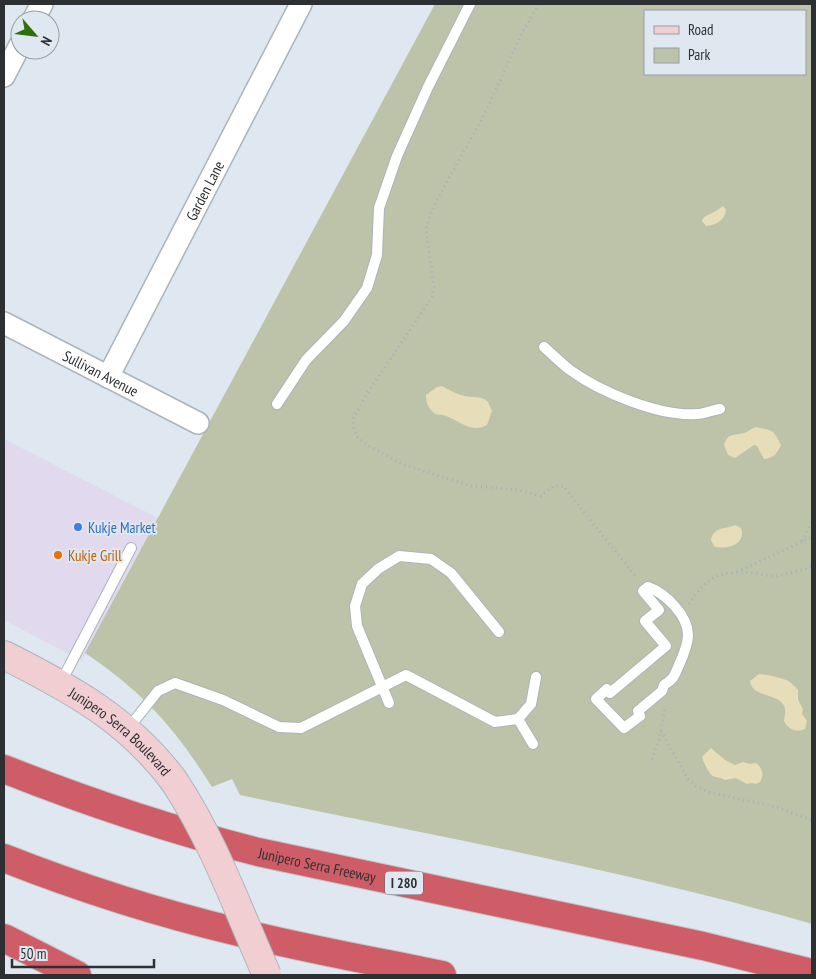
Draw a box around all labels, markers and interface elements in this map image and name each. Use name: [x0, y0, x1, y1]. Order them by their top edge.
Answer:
north arrow: [10, 10, 60, 60]
legend: [644, 10, 806, 75]
text: Road: [688, 20, 714, 39]
text: N: [37, 34, 56, 49]
text: Park: [688, 45, 710, 64]
street label: Garden Lane: [181, 157, 228, 224]
street label: Sullivan Avenue: [60, 346, 142, 400]
place label: Kukje Market: [88, 518, 156, 537]
marker: Kukje Market: [72, 521, 84, 533]
place label: Kukje Grill: [68, 546, 122, 565]
marker: Kukje Grill: [52, 549, 64, 561]
street label: Junipero Serra Boulevard: [65, 682, 176, 779]
street label: Junipero Serra Freeway: [256, 843, 378, 886]
road number: I 280: [385, 871, 423, 894]
scale bar: [12, 936, 155, 968]
text: 50 m: [20, 944, 46, 963]

